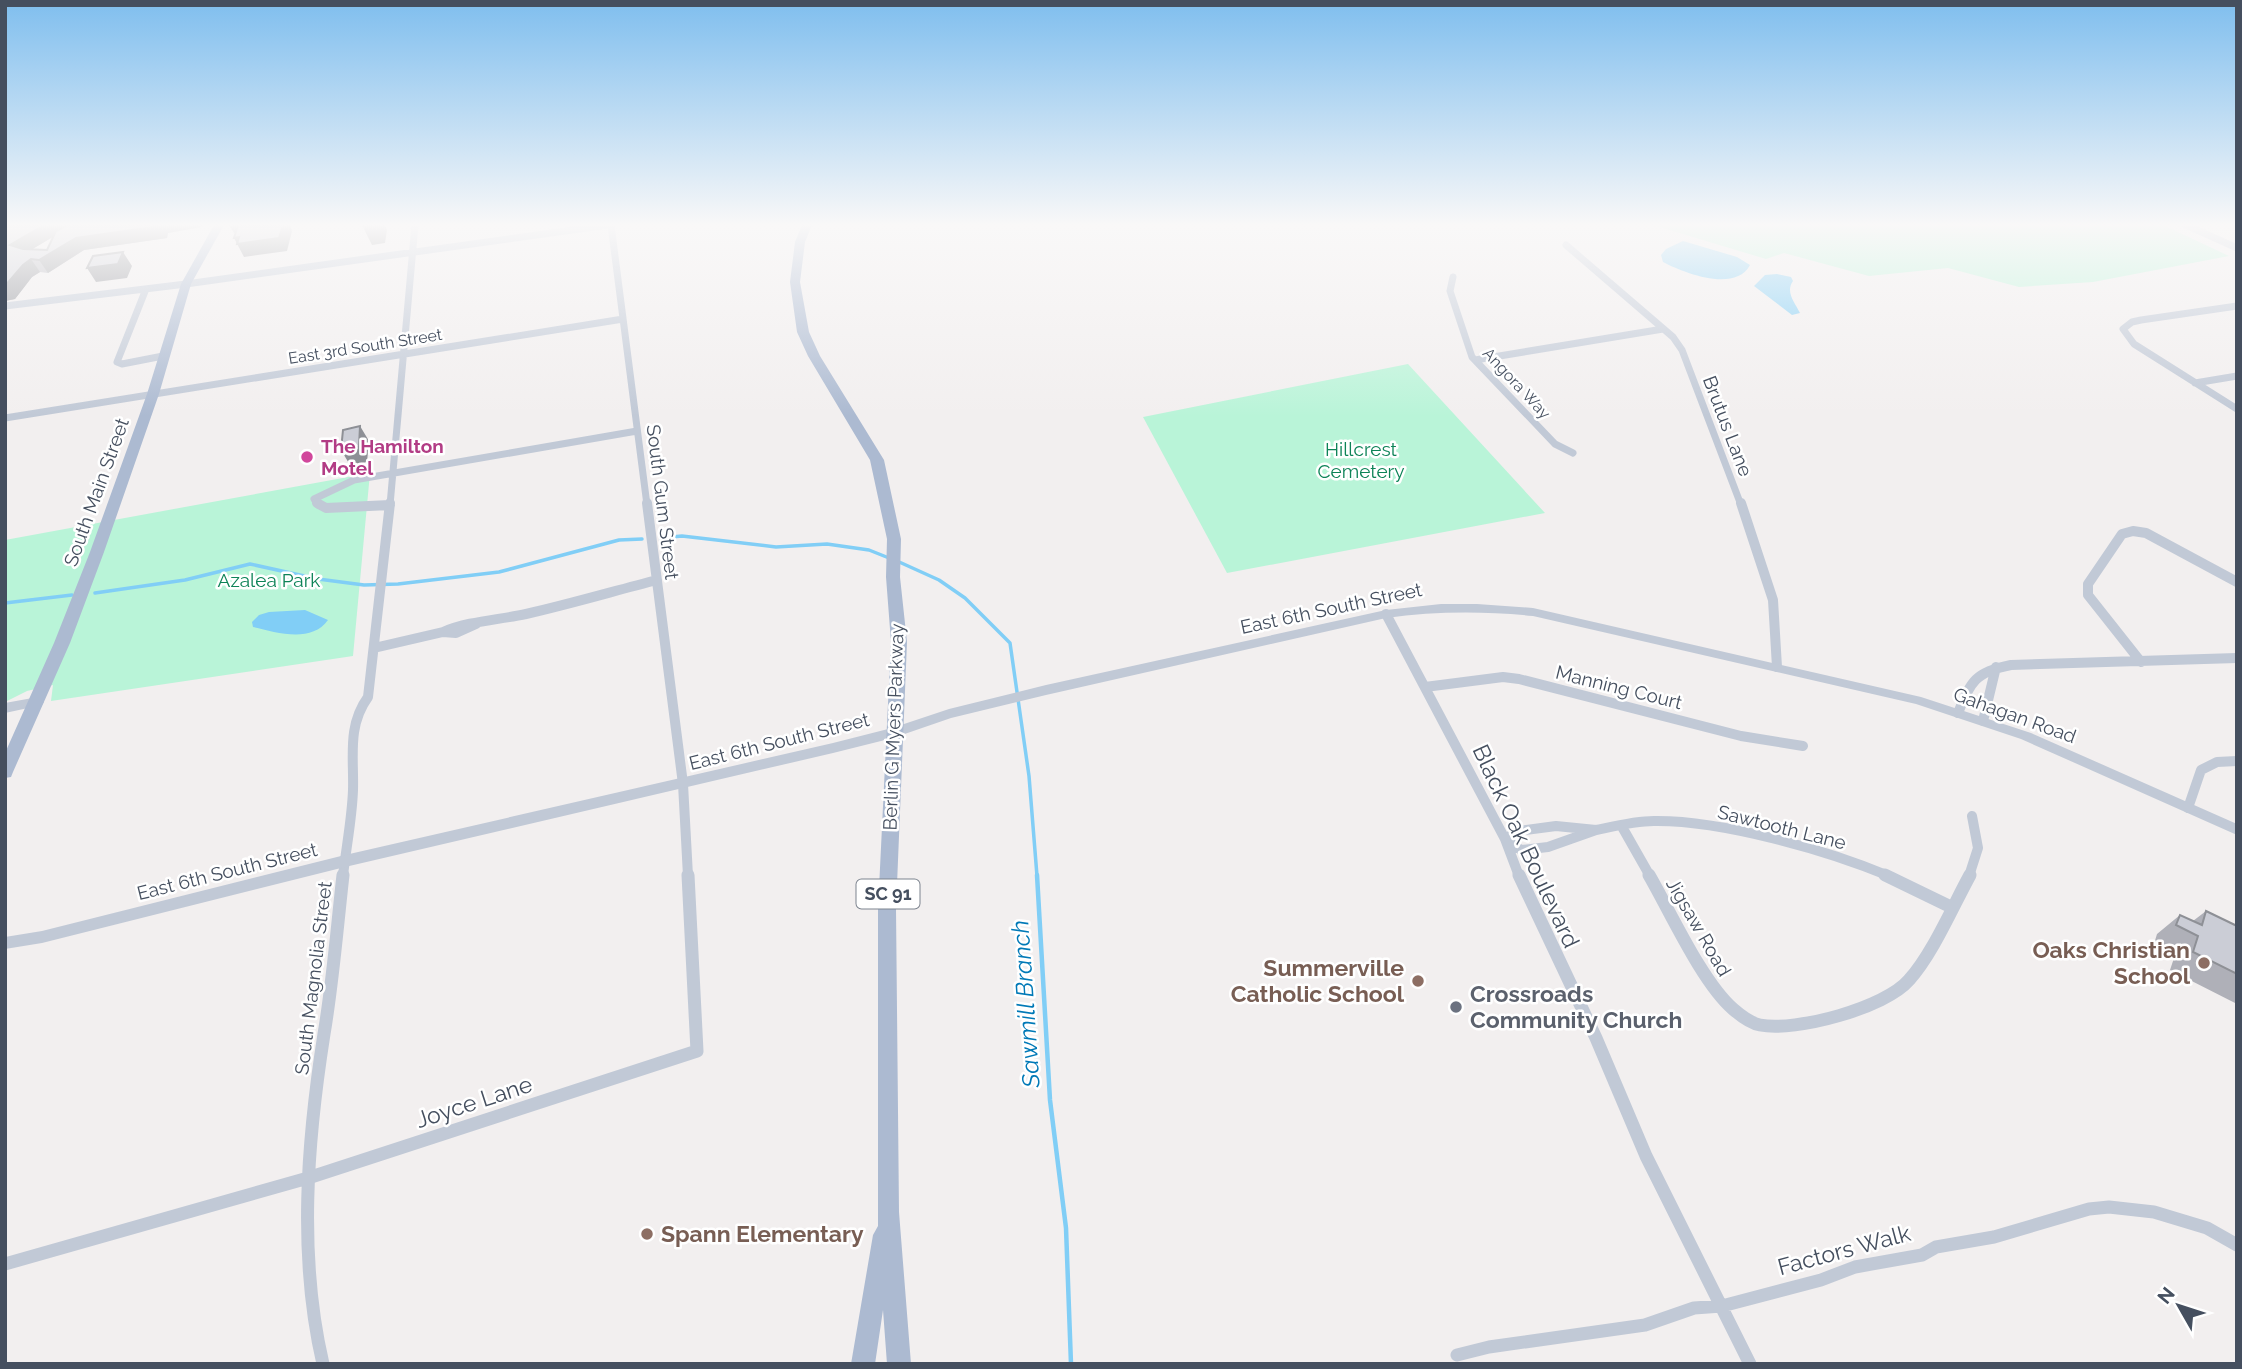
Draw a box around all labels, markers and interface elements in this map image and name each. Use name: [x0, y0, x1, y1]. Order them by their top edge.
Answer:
street label: East 3rd South Street: [287, 325, 444, 368]
street label: Angora Way: [1479, 344, 1555, 423]
street label: Brutus Lane: [1699, 373, 1757, 479]
street label: South Main Street: [59, 414, 133, 569]
street label: South Gum Street: [643, 423, 684, 582]
place label: The Hamilton Motel: [321, 435, 444, 479]
park label: Hillcrest Cemetery: [1317, 438, 1405, 482]
marker: The Hamilton Motel: [299, 449, 315, 465]
park label: Azalea Park: [218, 569, 320, 591]
street label: East 6th South Street: [1238, 578, 1424, 638]
street label: Berlin G Myers Parkway: [878, 623, 908, 831]
street label: Manning Court: [1553, 661, 1685, 713]
street label: Gahagan Road: [1951, 683, 2079, 747]
street label: East 6th South Street: [687, 708, 872, 774]
street label: Black Oak Boulevard: [1467, 740, 1585, 952]
street label: Sawtooth Lane: [1715, 800, 1849, 854]
street label: East 6th South Street: [135, 838, 320, 904]
street label: Jigsaw Road: [1662, 874, 1736, 980]
street label: South Magnolia Street: [290, 879, 336, 1076]
road number: SC 91: [856, 880, 920, 908]
water label: Sawmill Branch: [1005, 919, 1046, 1090]
place label: Oaks Christian School: [2032, 936, 2191, 989]
place label: Summerville Catholic School: [1231, 954, 1405, 1007]
marker: Oaks Christian School: [2196, 955, 2212, 971]
marker: Summerville Catholic School: [1410, 973, 1426, 989]
place label: Crossroads Community Church: [1470, 980, 1682, 1033]
marker: Crossroads Community Church: [1448, 999, 1464, 1015]
street label: Joyce Lane: [412, 1070, 536, 1133]
street label: Factors Walk: [1774, 1219, 1913, 1280]
place label: Spann Elementary: [661, 1220, 864, 1247]
marker: Spann Elementary: [639, 1226, 655, 1242]
north arrow: [2144, 1271, 2214, 1341]
text: N: [2153, 1283, 2179, 1308]

